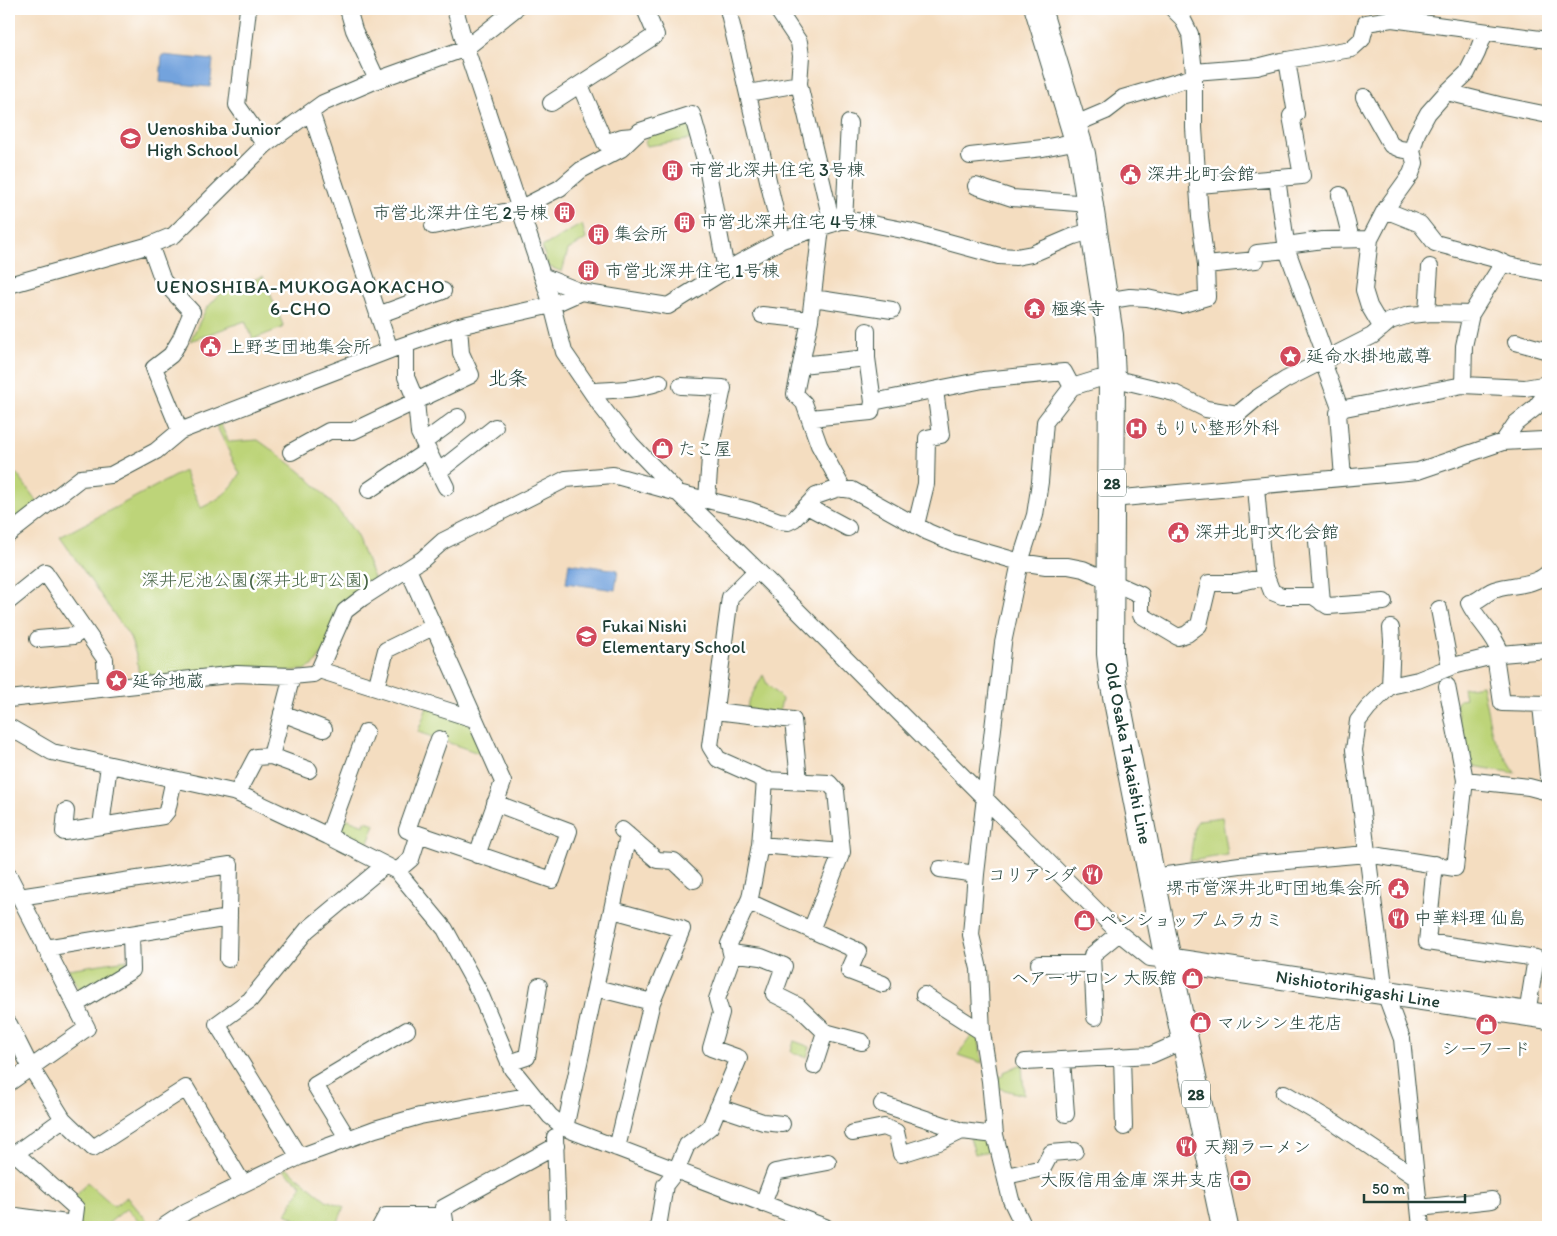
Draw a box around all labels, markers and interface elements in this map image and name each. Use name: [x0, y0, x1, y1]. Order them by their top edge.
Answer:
place label: Uenoshiba Junior High School: [147, 118, 282, 161]
school or university icon: Uenoshiba Junior High School: [119, 127, 143, 151]
building icon: 市営北深井住宅 3号棟: [661, 158, 685, 182]
place label: 市営北深井住宅 3号棟: [689, 159, 865, 181]
public building icon: 深井北町会館: [1119, 162, 1143, 186]
place label: 深井北町会館: [1147, 163, 1255, 185]
building icon: 市営北深井住宅 2号棟: [552, 201, 576, 225]
place label: 市営北深井住宅 2号棟: [372, 202, 548, 224]
building icon: 市営北深井住宅 4号棟: [672, 210, 696, 234]
place label: 市営北深井住宅 4号棟: [700, 211, 877, 233]
building icon: 集会所: [586, 222, 610, 246]
place label: 集会所: [614, 223, 668, 245]
building icon: 市営北深井住宅 1号棟: [577, 259, 601, 283]
place label: 市営北深井住宅 1号棟: [605, 260, 779, 282]
district label: UENOSHIBA-MUKOGAOKACHO 6-CHO: [156, 275, 446, 320]
temple icon: 極楽寺: [1023, 297, 1047, 321]
place label: 極楽寺: [1051, 298, 1105, 320]
public building icon: 上野芝団地集会所: [199, 335, 223, 359]
place label: 上野芝団地集会所: [227, 336, 371, 358]
place icon: 延命水掛地蔵尊: [1278, 344, 1302, 368]
place label: 延命水掛地蔵尊: [1306, 345, 1432, 367]
district label: 北条: [488, 366, 528, 390]
hospital icon: もりい整形外科: [1125, 416, 1149, 440]
place label: もりい整形外科: [1153, 417, 1279, 439]
shop icon: たこ屋: [650, 437, 674, 461]
place label: たこ屋: [678, 438, 732, 460]
road number: 28: [1098, 469, 1126, 496]
public building icon: 深井北町文化会館: [1167, 520, 1191, 544]
place label: 深井北町文化会館: [1195, 521, 1339, 543]
park label: 深井尼池公園(深井北町公園): [141, 569, 369, 591]
place label: Fukai Nishi Elementary School: [602, 615, 746, 658]
school or university icon: Fukai Nishi Elementary School: [574, 624, 598, 648]
street label: Old Osaka Takaishi Line: [1100, 660, 1156, 846]
place icon: 延命地蔵: [104, 669, 128, 693]
place label: 延命地蔵: [132, 670, 204, 692]
restaurant icon: コリアンダ: [1081, 863, 1105, 887]
place label: コリアンダ: [988, 864, 1077, 886]
public building icon: 堺市営深井北町団地集会所: [1386, 876, 1410, 900]
place label: 堺市営深井北町団地集会所: [1166, 877, 1382, 899]
restaurant icon: 中華料理 仙島: [1386, 906, 1410, 930]
place label: 中華料理 仙島: [1414, 907, 1526, 929]
shop icon: ペンショップ ムラカミ: [1072, 908, 1096, 932]
place label: ペンショップ ムラカミ: [1100, 909, 1283, 931]
street label: Nishiotorihigashi Line: [1274, 965, 1442, 1013]
shop icon: ヘアーサロン 大阪館: [1181, 966, 1205, 990]
place label: ヘアーサロン 大阪館: [1011, 967, 1177, 989]
shop icon: マルシン生花店: [1189, 1011, 1213, 1035]
place label: マルシン生花店: [1217, 1012, 1343, 1034]
shop icon: シーフード: [1474, 1012, 1498, 1036]
place label: シーフード: [1442, 1038, 1530, 1060]
road number: 28: [1182, 1080, 1210, 1108]
restaurant icon: 天翔ラーメン: [1175, 1135, 1199, 1159]
place label: 天翔ラーメン: [1203, 1136, 1311, 1158]
bank icon: 大阪信用金庫 深井支店: [1228, 1168, 1252, 1192]
place label: 大阪信用金庫 深井支店: [1040, 1169, 1224, 1191]
scale bar: [1364, 1171, 1466, 1203]
text: 50 m: [1372, 1180, 1405, 1198]

